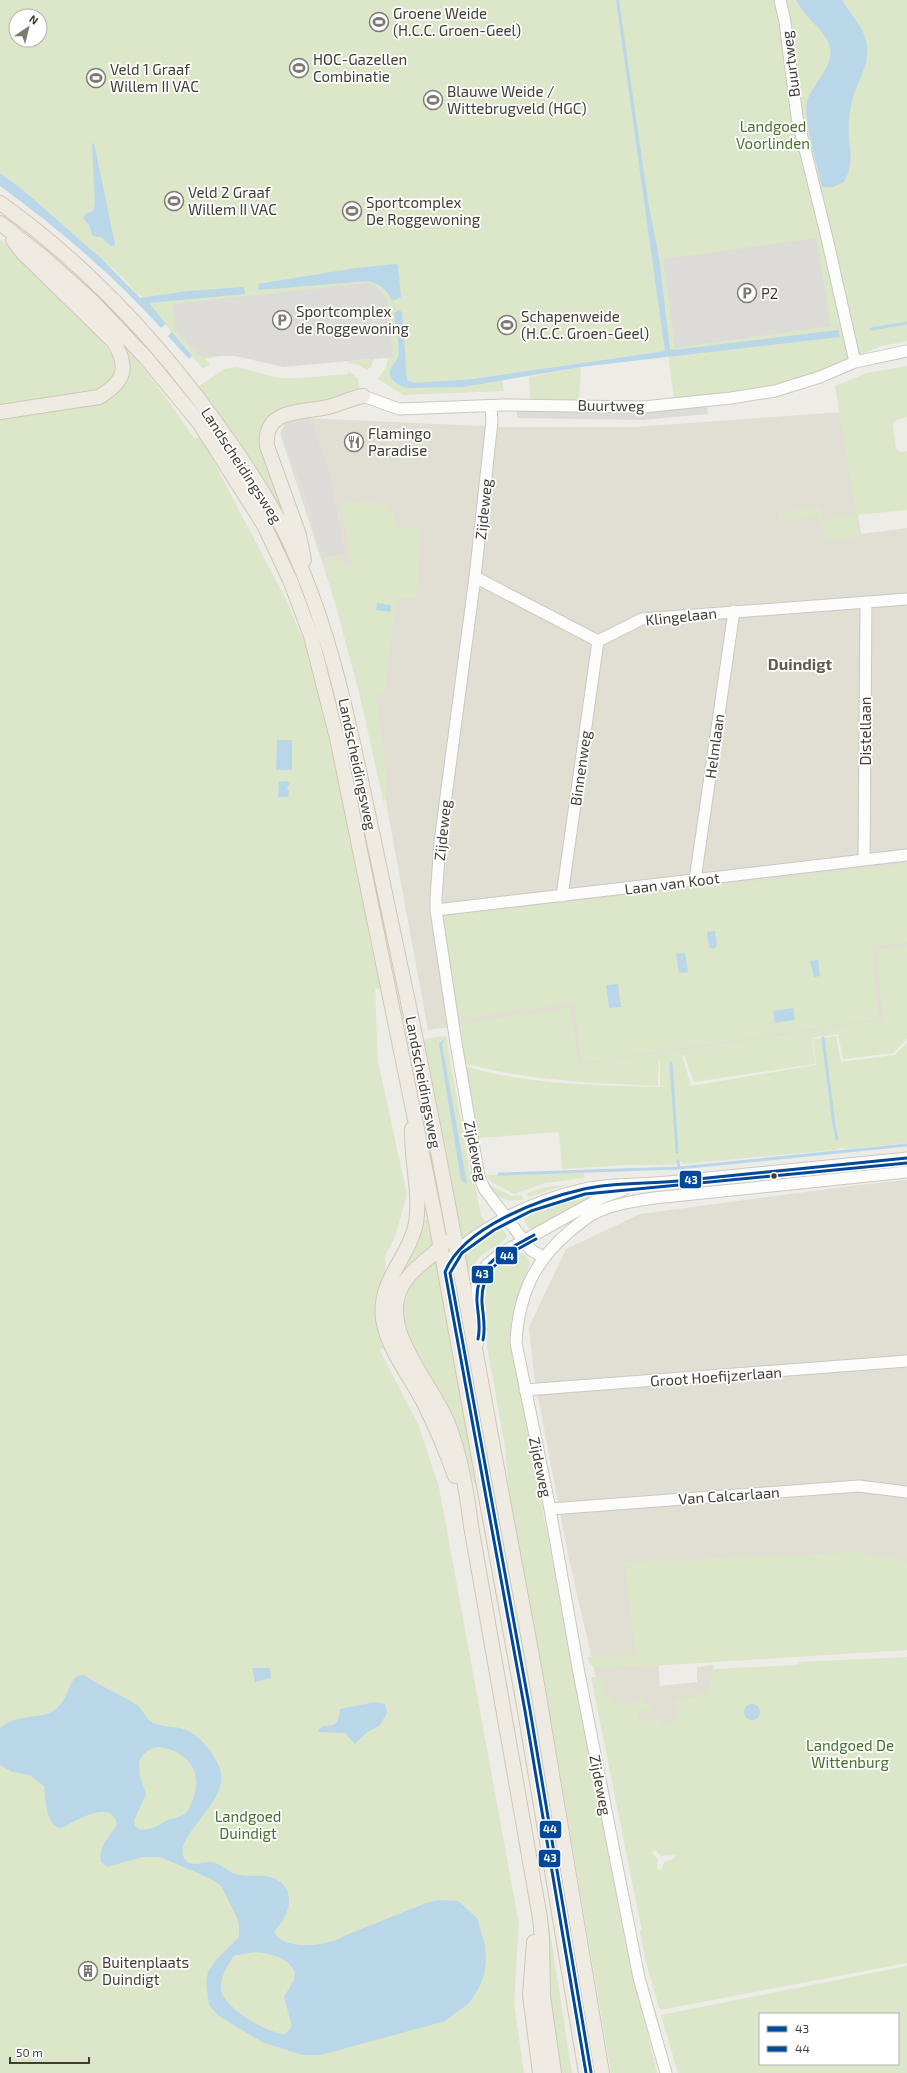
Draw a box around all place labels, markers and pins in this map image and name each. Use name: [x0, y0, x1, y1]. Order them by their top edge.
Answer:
place label: Groene Weide (H.C.C. Groen-Geel): [393, 4, 521, 39]
sports icon: Groene Weide (H.C.C. Groen-Geel): [368, 11, 390, 33]
place label: HOC-Gazellen Combinatie: [313, 50, 407, 85]
sports icon: HOC-Gazellen Combinatie: [288, 57, 310, 79]
place label: Veld 1 Graaf Willem II VAC: [110, 60, 199, 95]
sports icon: Veld 1 Graaf Willem II VAC: [85, 67, 107, 89]
place label: Blauwe Weide / Wittebrugveld (HGC): [447, 82, 587, 117]
sports icon: Blauwe Weide / Wittebrugveld (HGC): [422, 89, 444, 111]
place label: Veld 2 Graaf Willem II VAC: [188, 183, 277, 218]
sports icon: Veld 2 Graaf Willem II VAC: [163, 190, 185, 212]
place label: Sportcomplex De Roggewoning: [366, 193, 481, 228]
sports icon: Sportcomplex De Roggewoning: [341, 200, 363, 222]
parking icon: P2: [736, 282, 758, 304]
place label: P2: [761, 284, 778, 302]
place label: Sportcomplex de Roggewoning: [296, 302, 409, 337]
place label: Schapenweide (H.C.C. Groen-Geel): [521, 307, 649, 342]
parking icon: Sportcomplex de Roggewoning: [271, 309, 293, 331]
sports icon: Schapenweide (H.C.C. Groen-Geel): [496, 314, 518, 336]
place label: Flamingo Paradise: [368, 424, 431, 459]
restaurant icon: Flamingo Paradise: [343, 431, 365, 453]
unlabelled marker: [769, 1171, 779, 1181]
place label: Buitenplaats Duindigt: [102, 1953, 189, 1988]
building icon: Buitenplaats Duindigt: [77, 1960, 99, 1982]

